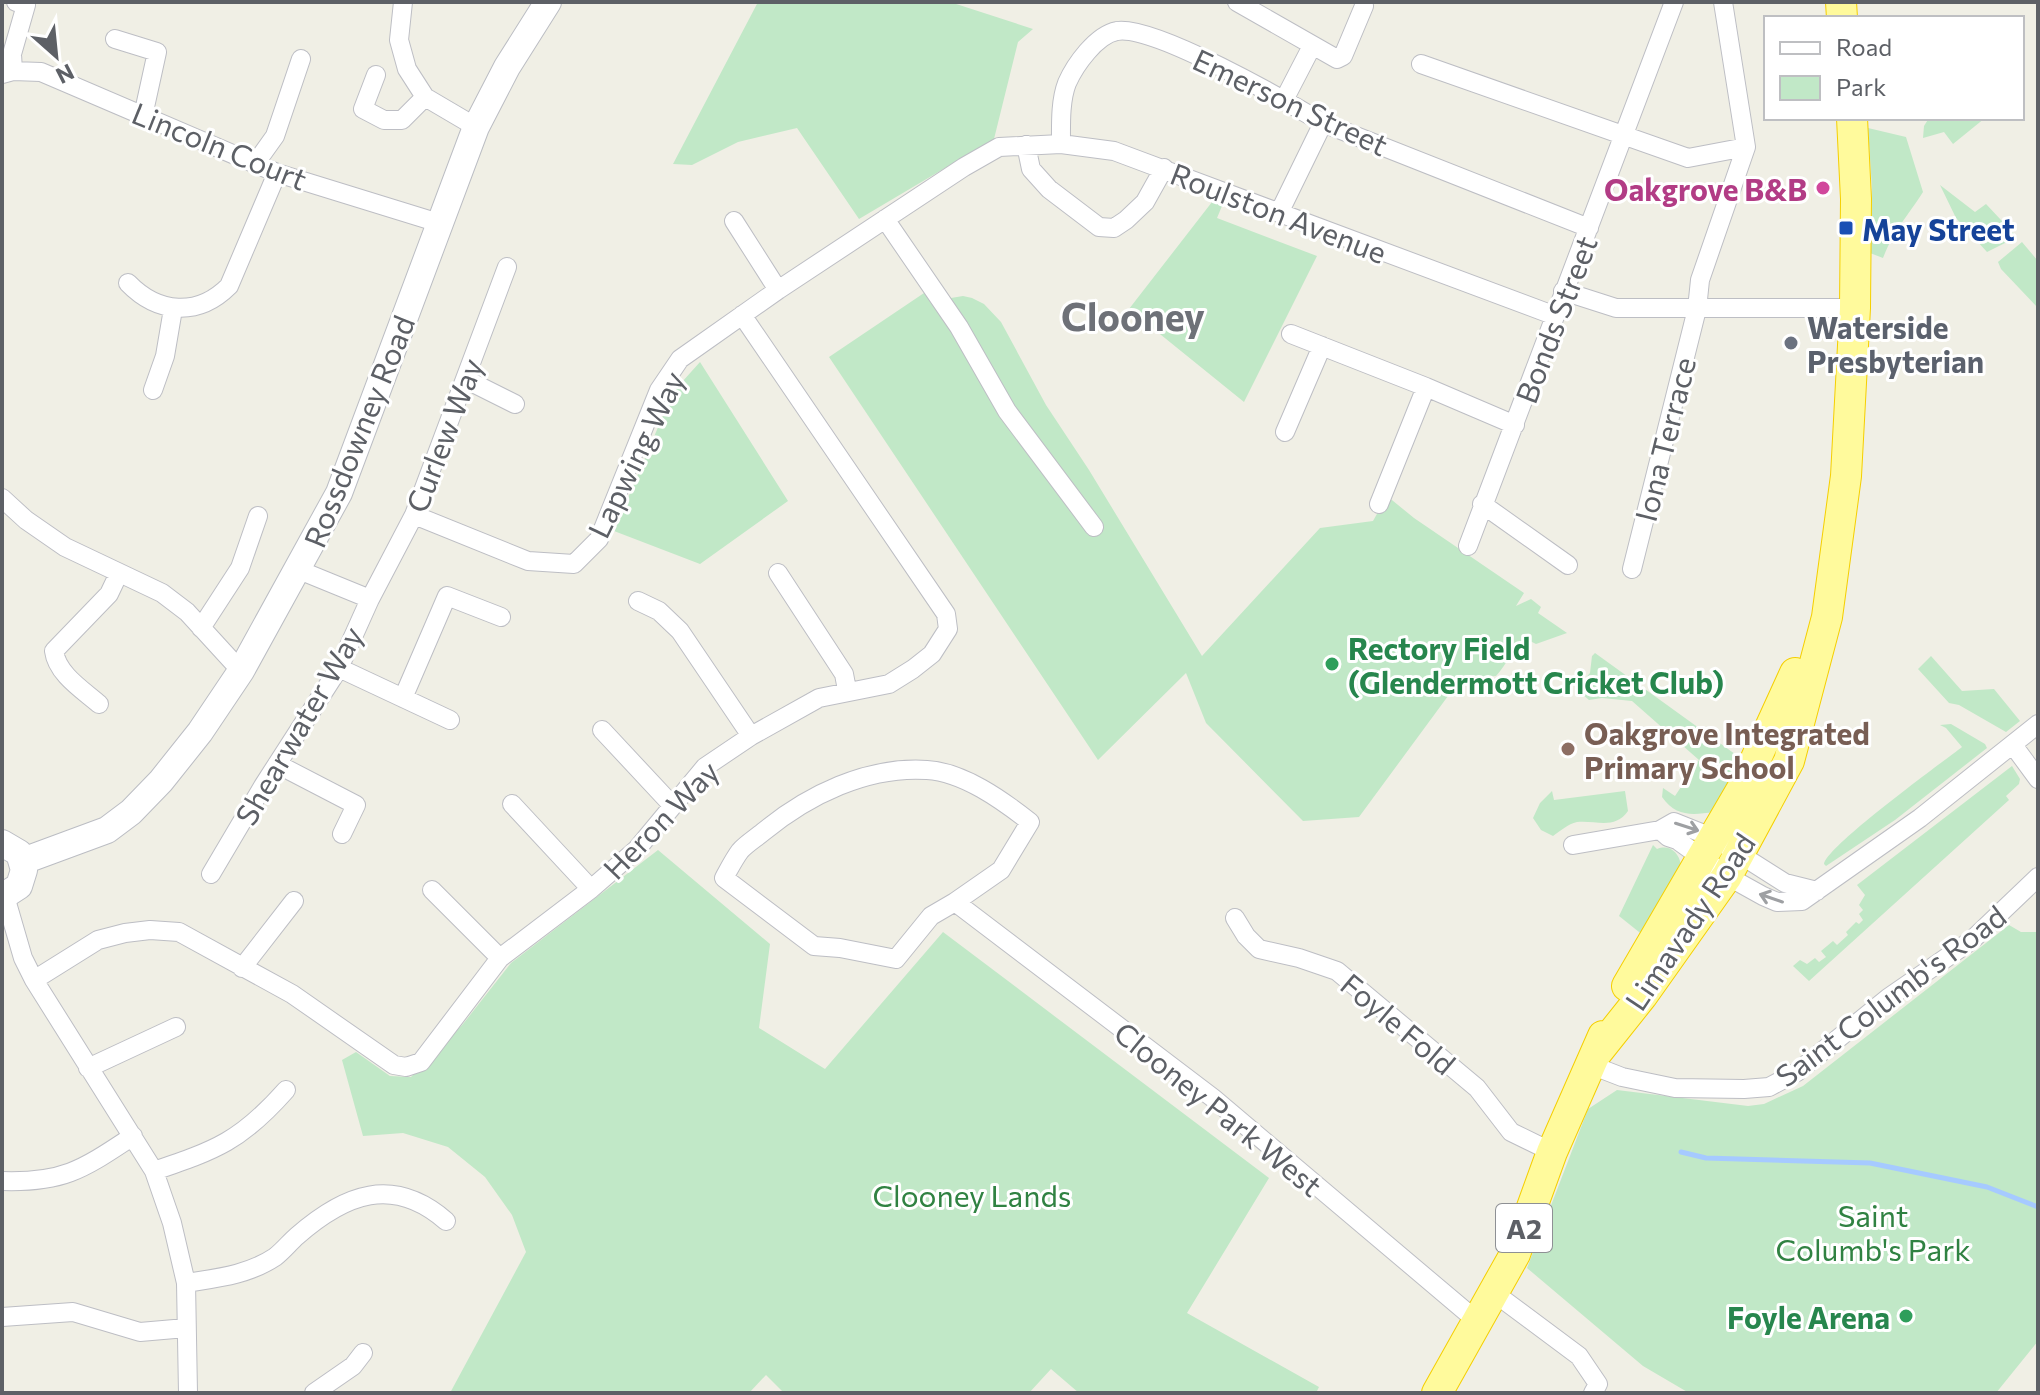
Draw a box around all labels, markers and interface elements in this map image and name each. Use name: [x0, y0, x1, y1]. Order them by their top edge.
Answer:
north arrow: [16, 16, 96, 96]
legend: [1764, 16, 2024, 120]
text: Road: [1836, 32, 1892, 61]
street label: Emerson Street: [1188, 40, 1394, 162]
text: N: [52, 58, 79, 90]
text: Park: [1836, 72, 1886, 101]
street label: Lincoln Court: [127, 93, 313, 197]
street label: Roulston Avenue: [1166, 154, 1392, 270]
place label: Oakgrove B&B: [1604, 170, 1807, 207]
marker: Oakgrove B&B: [1814, 179, 1832, 197]
place label: May Street: [1862, 210, 2015, 247]
marker: May Street: [1837, 219, 1855, 237]
street label: Bonds Street: [1506, 230, 1604, 408]
district label: Clooney: [1061, 292, 1205, 339]
place label: Waterside Presbyterian: [1807, 308, 1984, 379]
street label: Rossdowney Road: [295, 310, 421, 552]
marker: Waterside Presbyterian: [1782, 334, 1800, 352]
street label: Curlew Way: [397, 353, 489, 517]
street label: Iona Terrace: [1626, 353, 1702, 525]
street label: Lapwing Way: [579, 365, 691, 543]
street label: Shearwater Way: [226, 619, 370, 831]
place label: Rectory Field (Glendermott Cricket Club): [1348, 629, 1724, 700]
marker: Rectory Field (Glendermott Cricket Club): [1323, 655, 1341, 673]
place label: Oakgrove Integrated Primary School: [1584, 714, 1870, 785]
marker: Oakgrove Integrated Primary School: [1559, 740, 1577, 758]
street label: Heron Way: [594, 752, 726, 886]
one-way arrow: [1674, 820, 1699, 835]
street label: Limavady Road: [1616, 825, 1762, 1017]
one-way arrow: [1759, 890, 1784, 904]
street label: Saint Columb's Road: [1768, 896, 2012, 1094]
street label: Foyle Fold: [1334, 964, 1464, 1082]
street label: Clooney Park West: [1108, 1013, 1330, 1203]
park label: Clooney Lands: [873, 1176, 1071, 1213]
park label: Saint Columb's Park: [1776, 1196, 1971, 1267]
road number: A2: [1496, 1204, 1552, 1252]
place label: Foyle Arena: [1727, 1298, 1890, 1335]
marker: Foyle Arena: [1897, 1307, 1915, 1325]

